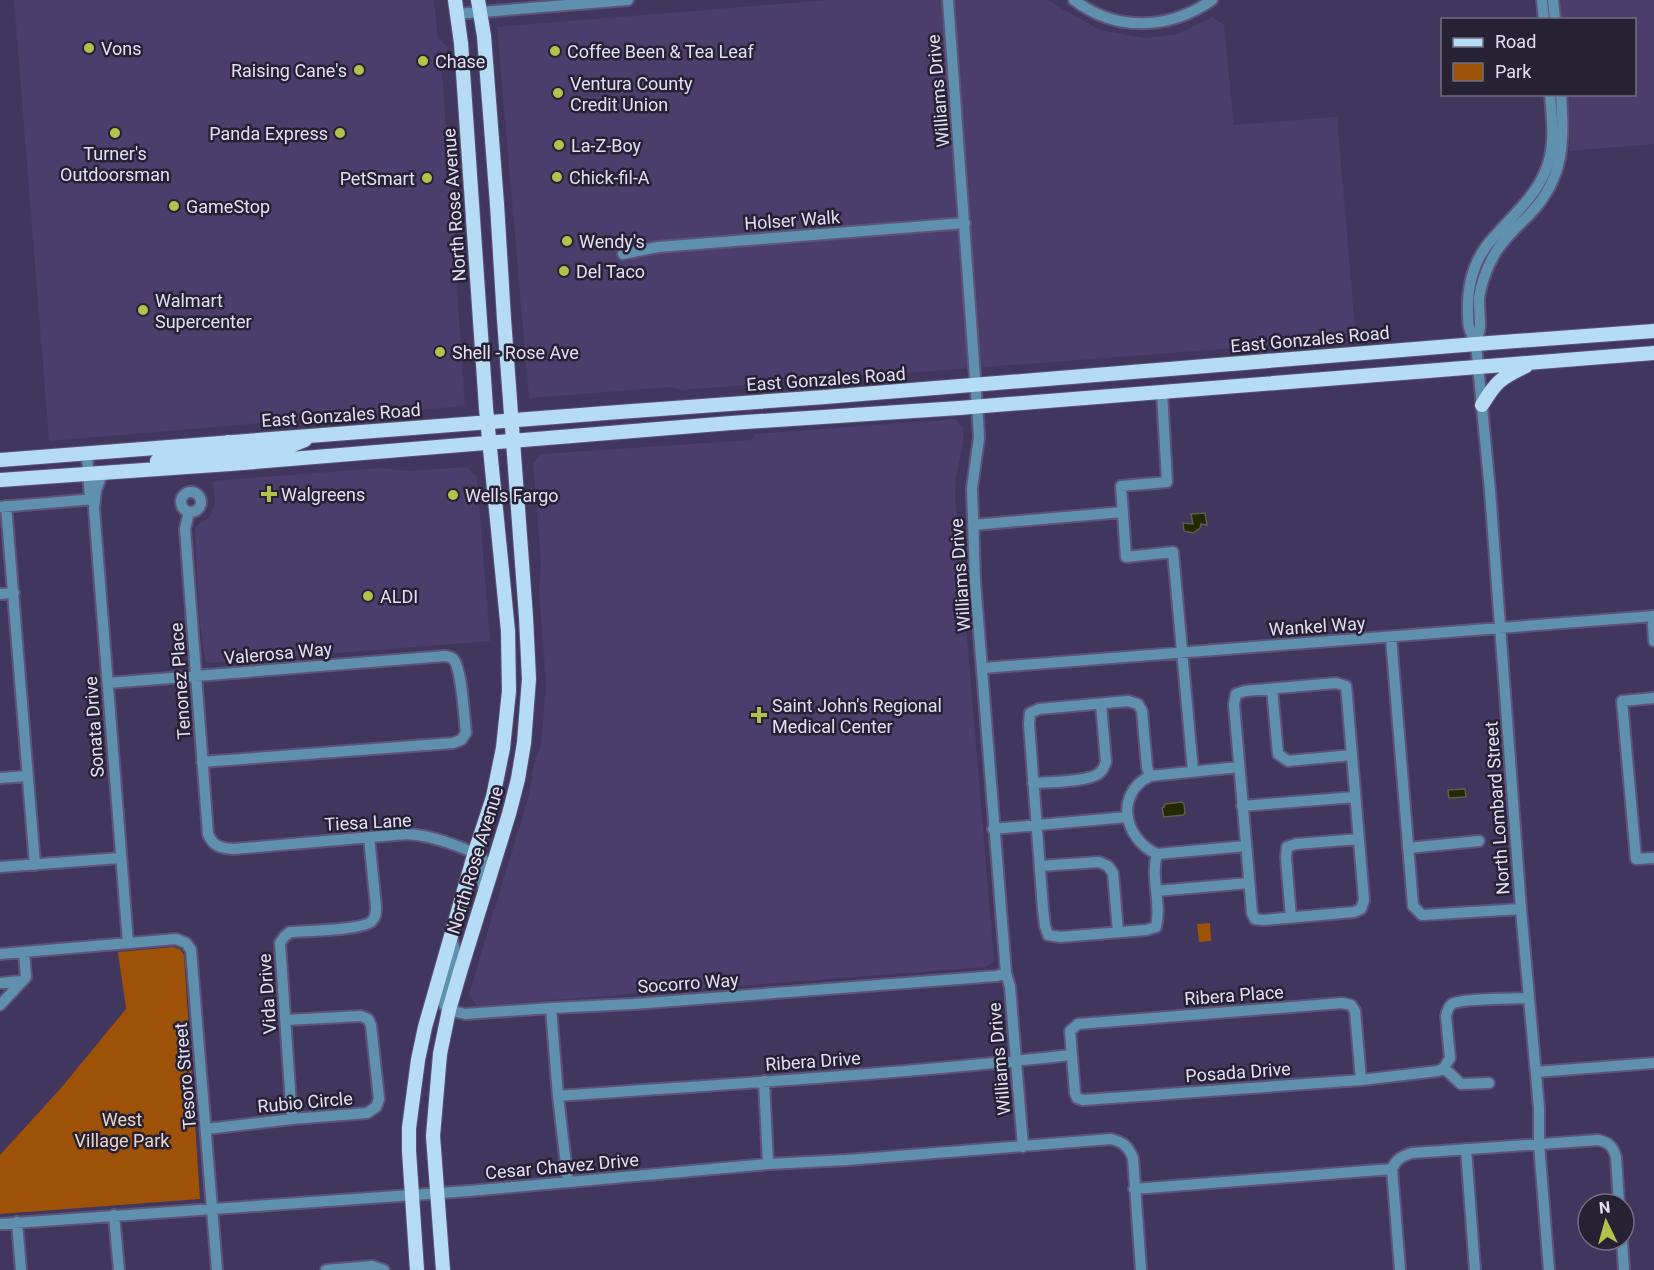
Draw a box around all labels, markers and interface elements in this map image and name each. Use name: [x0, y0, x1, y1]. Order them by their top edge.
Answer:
legend: [1441, 18, 1636, 96]
text: Road: [1495, 31, 1536, 52]
street label: Williams Drive: [923, 34, 953, 148]
place label: Vons: [101, 38, 142, 59]
marker: Vons: [82, 41, 96, 55]
place label: Coffee Been & Tea Leaf: [567, 41, 755, 62]
marker: Coffee Been & Tea Leaf: [548, 44, 562, 58]
place label: Chase: [435, 51, 485, 72]
marker: Chase: [416, 54, 430, 68]
place label: Raising Cane's: [231, 60, 347, 81]
text: Park: [1495, 61, 1532, 82]
marker: Raising Cane's: [352, 63, 366, 77]
place label: Ventura County Credit Union: [570, 73, 693, 115]
marker: Ventura County Credit Union: [551, 86, 565, 100]
place label: Panda Express: [209, 123, 328, 144]
marker: Turner's Outdoorsman: [108, 126, 122, 140]
marker: Panda Express: [333, 126, 347, 140]
street label: North Rose Avenue: [438, 128, 470, 282]
place label: La-Z-Boy: [571, 135, 642, 156]
marker: La-Z-Boy: [552, 138, 566, 152]
place label: Turner's Outdoorsman: [60, 143, 170, 185]
place label: Chick-fil-A: [569, 167, 650, 188]
place label: PetSmart: [340, 168, 415, 189]
marker: Chick-fil-A: [550, 170, 564, 184]
marker: PetSmart: [420, 171, 434, 185]
place label: GameStop: [186, 196, 270, 217]
marker: GameStop: [167, 199, 181, 213]
street label: Holser Walk: [743, 206, 841, 234]
place label: Wendy's: [579, 231, 645, 252]
marker: Wendy's: [560, 234, 574, 248]
place label: Del Taco: [576, 261, 645, 282]
marker: Del Taco: [557, 264, 571, 278]
place label: Walmart Supercenter: [155, 290, 252, 332]
marker: Walmart Supercenter: [136, 303, 150, 317]
street label: East Gonzales Road: [1229, 322, 1391, 356]
place label: Shell - Rose Ave: [452, 342, 579, 363]
marker: Shell - Rose Ave: [433, 345, 447, 359]
street label: East Gonzales Road: [746, 363, 906, 395]
street label: East Gonzales Road: [261, 399, 421, 431]
place label: Walgreens: [281, 484, 365, 505]
place label: Wells Fargo: [465, 485, 559, 506]
marker: Walgreens: [262, 487, 276, 501]
marker: Wells Fargo: [446, 488, 460, 502]
street label: Williams Drive: [946, 518, 974, 632]
place label: ALDI: [380, 586, 418, 607]
marker: ALDI: [361, 589, 375, 603]
street label: Wankel Way: [1268, 612, 1366, 640]
street label: Tenonez Place: [165, 622, 195, 740]
street label: Valerosa Way: [223, 638, 333, 668]
street label: Sonata Drive: [80, 676, 108, 778]
place label: Saint John's Regional Medical Center: [772, 695, 942, 737]
marker: Saint John's Regional Medical Center: [750, 706, 768, 724]
street label: North Lombard Street: [1480, 721, 1514, 895]
street label: North Rose Avenue: [443, 784, 507, 936]
street label: Tiesa Lane: [324, 809, 412, 835]
street label: Vida Drive: [254, 953, 280, 1035]
street label: Socorro Way: [637, 969, 740, 997]
street label: Ribera Place: [1184, 981, 1284, 1009]
street label: Williams Drive: [984, 1002, 1014, 1116]
street label: Tesoro Street: [170, 1022, 200, 1130]
street label: Ribera Drive: [765, 1047, 861, 1075]
street label: Posada Drive: [1185, 1058, 1291, 1086]
street label: Rubio Circle: [256, 1087, 354, 1117]
park label: West Village Park: [75, 1109, 170, 1151]
street label: Cesar Chavez Drive: [484, 1149, 640, 1183]
north arrow: [1576, 1192, 1636, 1252]
text: N: [1598, 1198, 1611, 1218]

